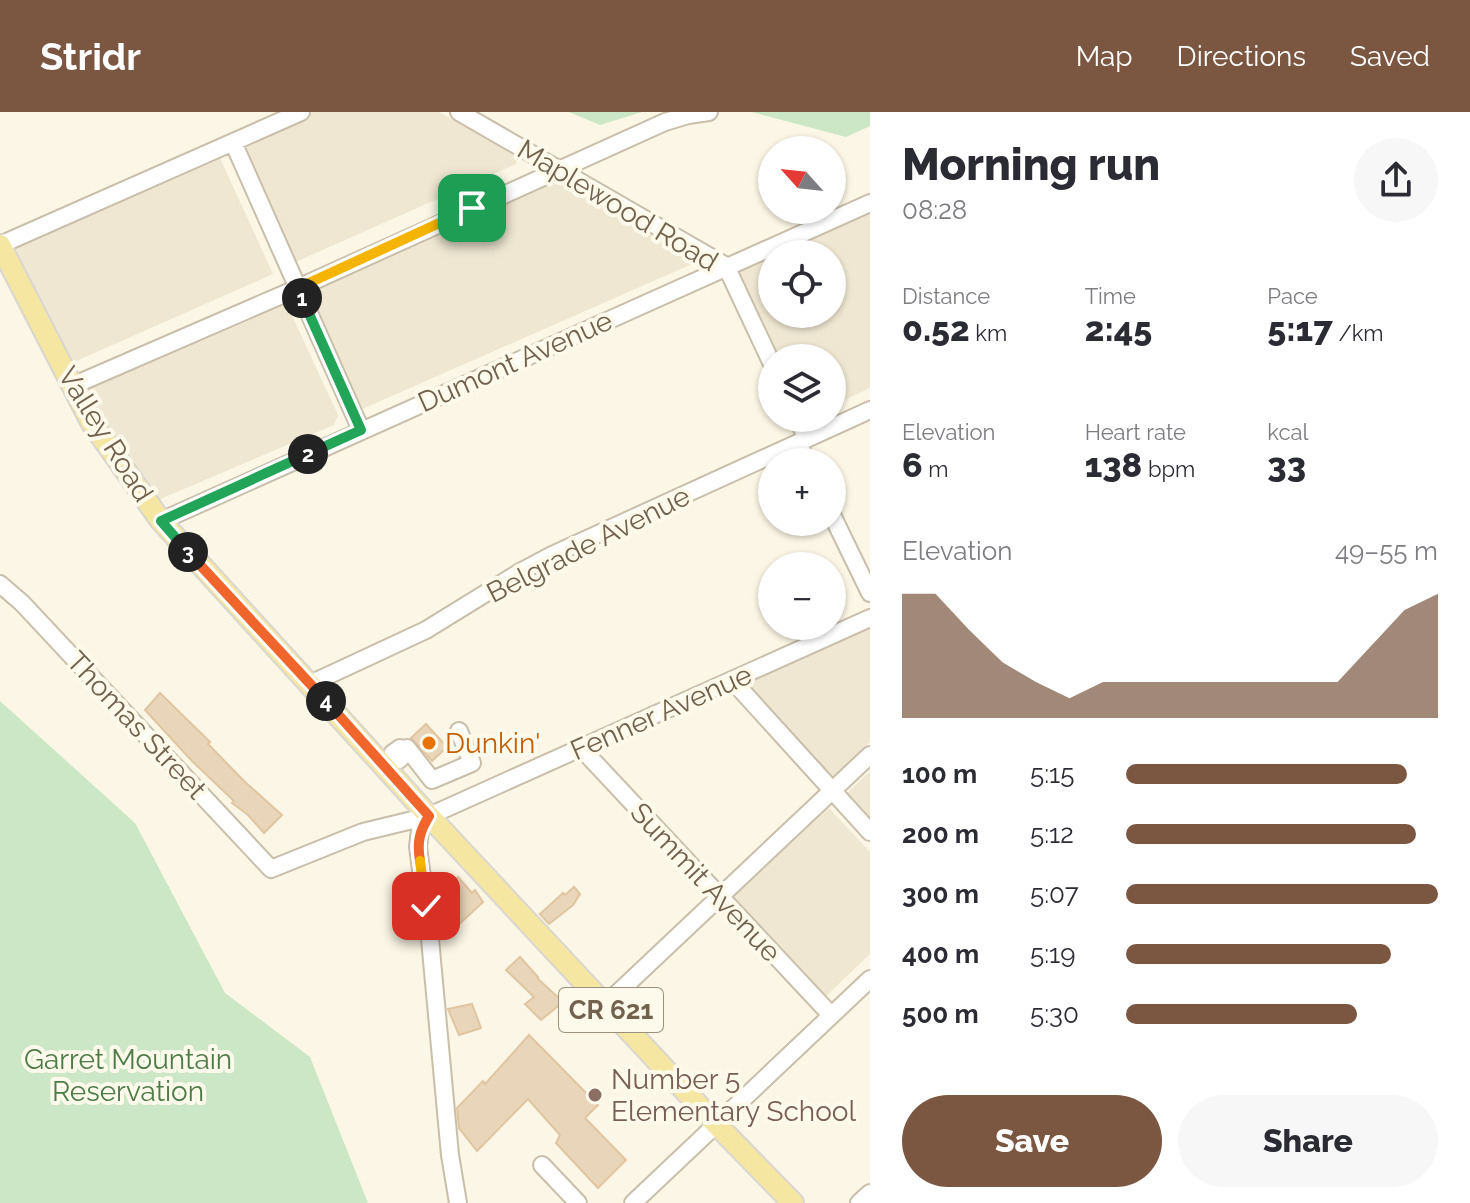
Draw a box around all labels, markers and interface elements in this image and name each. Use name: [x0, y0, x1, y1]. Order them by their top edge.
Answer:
text: Stridr: [40, 34, 141, 79]
text: Map: [1076, 40, 1133, 73]
text: Directions: [1177, 40, 1306, 73]
text: Saved: [1350, 40, 1430, 73]
street label: Maplewood Road: [512, 133, 724, 278]
north arrow: [758, 136, 846, 224]
map controls: [758, 136, 846, 640]
button: share: [1354, 138, 1438, 222]
text: Morning run: [902, 139, 1160, 190]
pin: [438, 174, 506, 242]
icon: arrive: [450, 186, 494, 230]
text: 08:28: [902, 195, 967, 225]
button: locate: [758, 240, 846, 328]
pin: 1: [282, 278, 322, 318]
text: Distance: [902, 283, 990, 309]
text: Time: [1085, 283, 1136, 309]
text: Pace: [1267, 283, 1318, 309]
text: 1: [297, 285, 307, 311]
street label: Dumont Avenue: [413, 304, 617, 419]
text: 0.52: [902, 309, 970, 349]
text: 2:45: [1085, 309, 1152, 349]
text: 5:17: [1267, 309, 1333, 349]
text: km: [970, 320, 1007, 346]
text: /km: [1333, 320, 1384, 346]
button: layers: [758, 344, 846, 432]
street label: Valley Road: [51, 361, 160, 508]
text: Elevation: [902, 419, 995, 445]
text: Heart rate: [1085, 419, 1186, 445]
text: kcal: [1267, 419, 1308, 445]
pin: 2: [288, 434, 328, 474]
text: 2: [302, 441, 314, 467]
text: 6: [902, 445, 923, 485]
text: 138: [1085, 445, 1142, 485]
text: 33: [1267, 445, 1306, 485]
button: +: [758, 448, 846, 536]
text: m: [923, 456, 949, 482]
text: bpm: [1142, 456, 1195, 482]
street label: Belgrade Avenue: [481, 479, 695, 610]
pin: 3: [168, 532, 208, 572]
text: Elevation: [902, 536, 1012, 566]
text: 49–55 m: [1335, 536, 1438, 566]
text: 3: [182, 539, 194, 565]
button: −: [758, 552, 846, 640]
street label: Thomas Street: [60, 645, 214, 806]
street label: Fenner Avenue: [566, 658, 757, 767]
pin: 4: [306, 681, 346, 721]
text: 4: [320, 688, 332, 714]
place label: Dunkin': [445, 727, 541, 760]
marker: Dunkin': [420, 734, 438, 752]
text: 100 m: [902, 759, 977, 789]
text: 5:15: [1030, 759, 1074, 789]
street label: Summit Avenue: [624, 796, 788, 969]
text: 200 m: [902, 819, 979, 849]
text: 5:12: [1030, 819, 1074, 849]
pin: [392, 872, 460, 940]
text: 300 m: [902, 879, 979, 909]
text: 5:07: [1030, 879, 1079, 909]
icon: check: [404, 884, 448, 928]
text: 400 m: [902, 939, 979, 969]
text: 5:19: [1030, 939, 1075, 969]
road number: CR 621: [559, 988, 663, 1032]
text: 500 m: [902, 999, 979, 1029]
text: 5:30: [1030, 999, 1079, 1029]
park label: Garret Mountain Reservation: [24, 1043, 232, 1108]
place label: Number 5 Elementary School: [611, 1063, 856, 1128]
marker: Number 5 Elementary School: [586, 1086, 604, 1104]
button: Save: [902, 1095, 1162, 1187]
button: Share: [1178, 1095, 1438, 1187]

